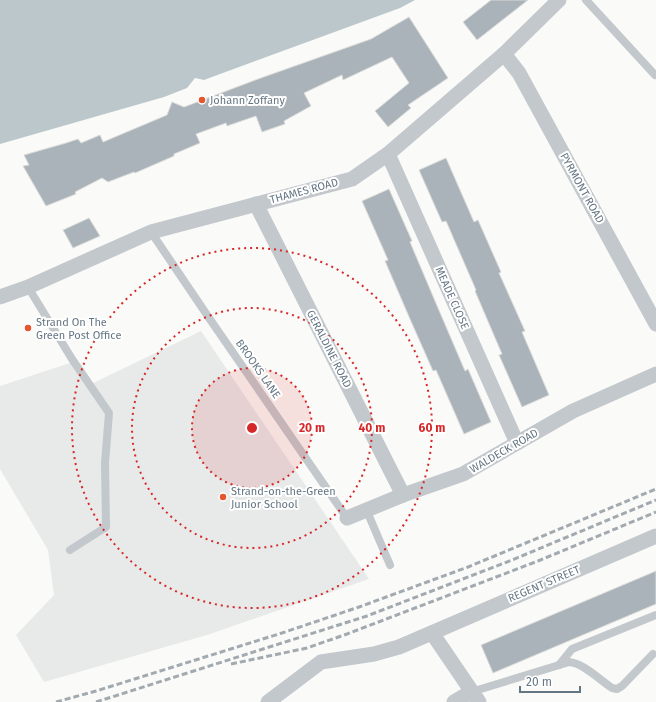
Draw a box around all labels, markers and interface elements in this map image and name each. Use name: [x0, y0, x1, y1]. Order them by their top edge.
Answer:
place label: Johann Zoffany: [210, 94, 285, 107]
marker: Johann Zoffany: [197, 95, 207, 105]
street label: PYRMONT ROAD: [557, 151, 607, 225]
street label: THAMES ROAD: [268, 176, 340, 206]
street label: MEADE CLOSE: [432, 265, 472, 331]
street label: GERALDINE ROAD: [304, 308, 354, 390]
place label: Strand On The Green Post Office: [36, 316, 121, 342]
marker: Strand On The Green Post Office: [23, 323, 33, 333]
street label: BROOKS LANE: [233, 337, 283, 401]
centre of rings: [245, 421, 259, 435]
text: 20 m: [299, 421, 325, 435]
text: 40 m: [359, 421, 385, 435]
text: 60 m: [419, 421, 445, 435]
street label: WALDECK ROAD: [468, 426, 540, 476]
place label: Strand-on-the-Green Junior School: [231, 485, 336, 511]
marker: Strand-on-the-Green Junior School: [218, 492, 228, 502]
street label: REGENT STREET: [506, 563, 582, 605]
scale bar: [520, 668, 580, 694]
text: 20 m: [526, 675, 552, 689]

